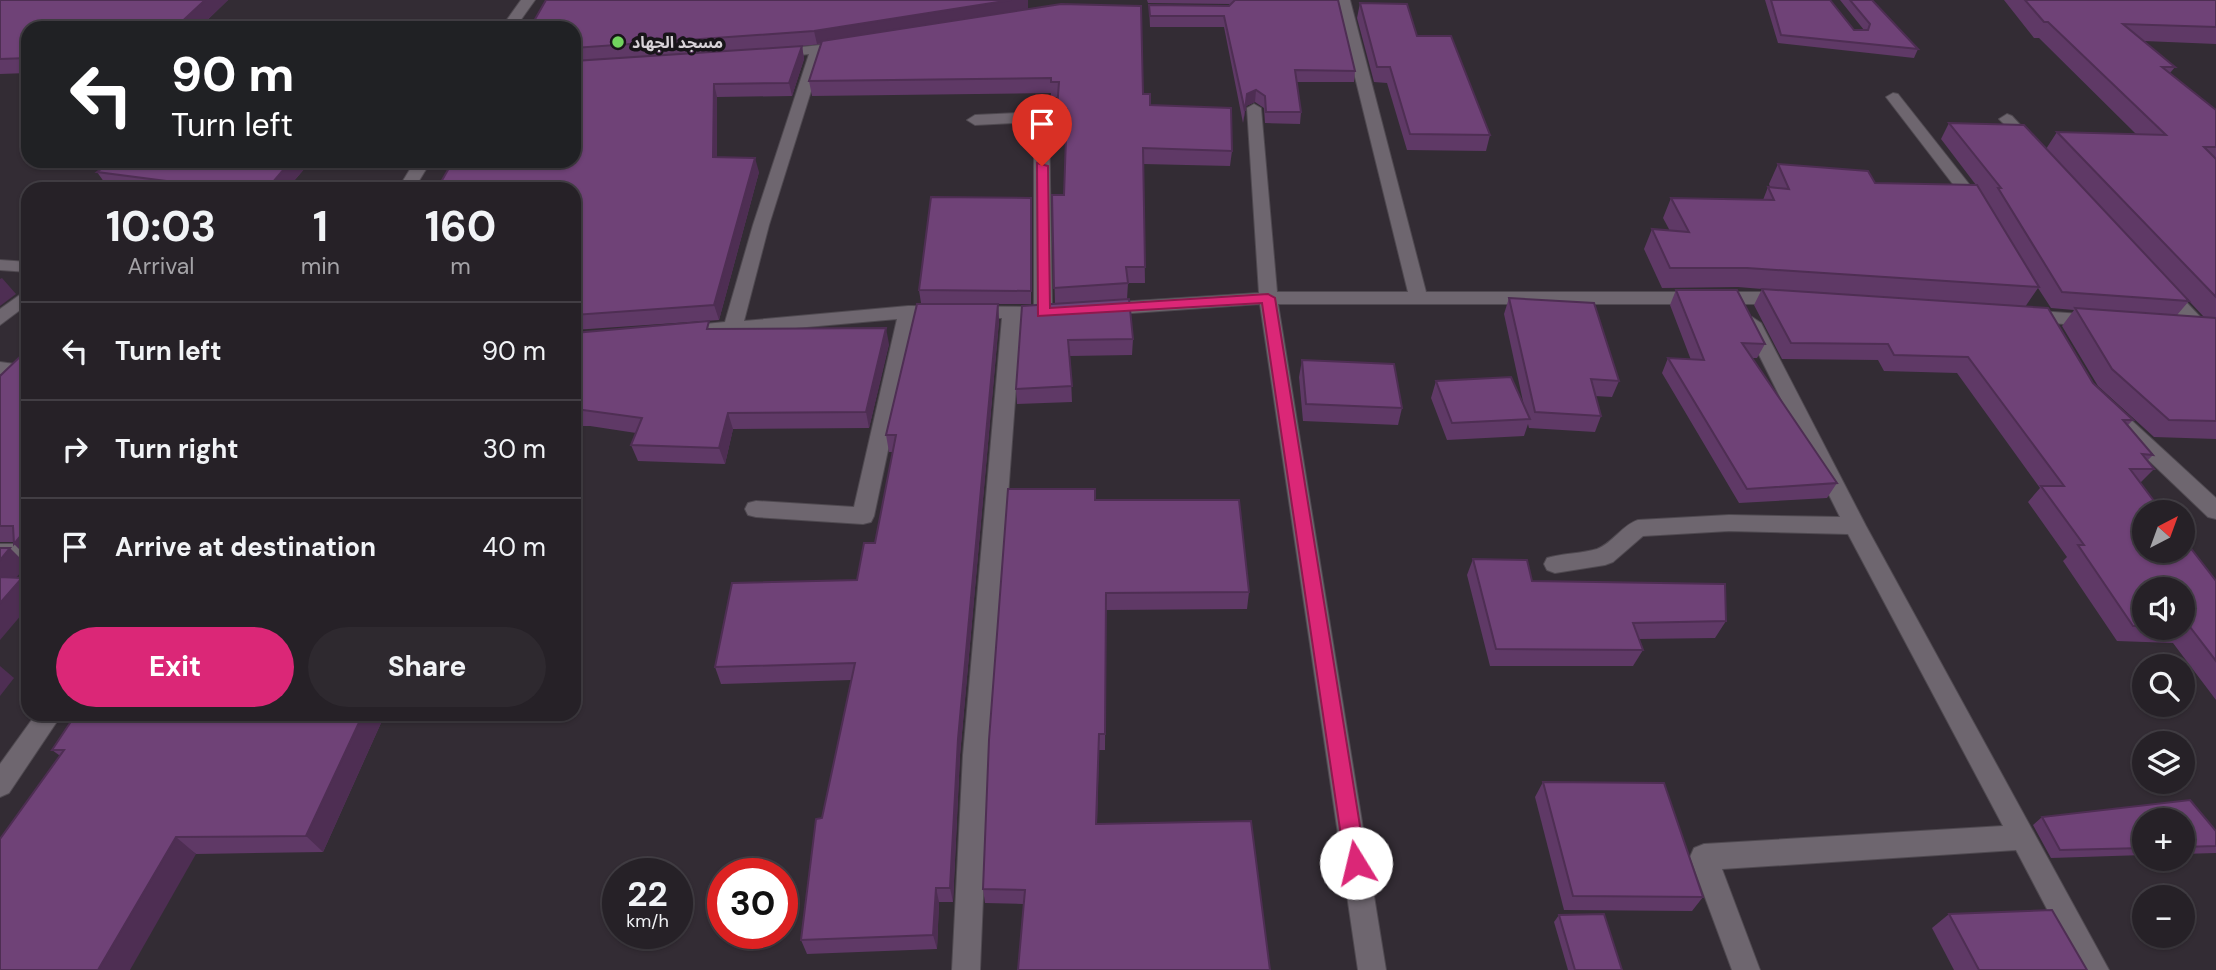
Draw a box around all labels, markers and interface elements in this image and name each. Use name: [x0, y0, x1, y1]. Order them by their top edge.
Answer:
place label: مسجد الجهاد: [632, 32, 723, 53]
marker: مسجد الجهاد: [610, 34, 626, 50]
text: 90 m: [171, 42, 294, 106]
icon: left: [56, 49, 147, 140]
pin: [1012, 94, 1072, 166]
text: Turn left: [171, 104, 293, 146]
icon: arrive: [1023, 105, 1061, 143]
text: 10:03: [106, 199, 216, 254]
text: 1: [313, 199, 328, 254]
text: 160: [425, 199, 496, 254]
text: Arrival: [127, 251, 194, 281]
text: min: [301, 251, 340, 281]
text: m: [450, 251, 471, 281]
icon: left: [56, 332, 94, 370]
text: Turn left: [115, 334, 222, 368]
text: 90 m: [482, 334, 546, 368]
icon: right: [56, 430, 94, 468]
text: Turn right: [115, 432, 239, 466]
text: 30 m: [483, 432, 546, 466]
north arrow: [2132, 500, 2194, 564]
map controls: [2132, 500, 2195, 948]
icon: arrive: [56, 528, 94, 566]
text: Arrive at destination: [115, 530, 376, 564]
text: 40 m: [482, 530, 546, 564]
button: sound: [2132, 577, 2195, 640]
button: Exit: [56, 627, 294, 707]
button: Share: [308, 627, 546, 707]
button: search: [2132, 654, 2195, 717]
button: layers: [2132, 731, 2195, 794]
button: +: [2132, 808, 2195, 871]
position arrow: [1319, 826, 1393, 900]
speed limit sign: 30: [707, 858, 798, 949]
text: 22: [627, 871, 668, 917]
button: −: [2132, 885, 2195, 948]
text: km/h: [626, 909, 669, 933]

